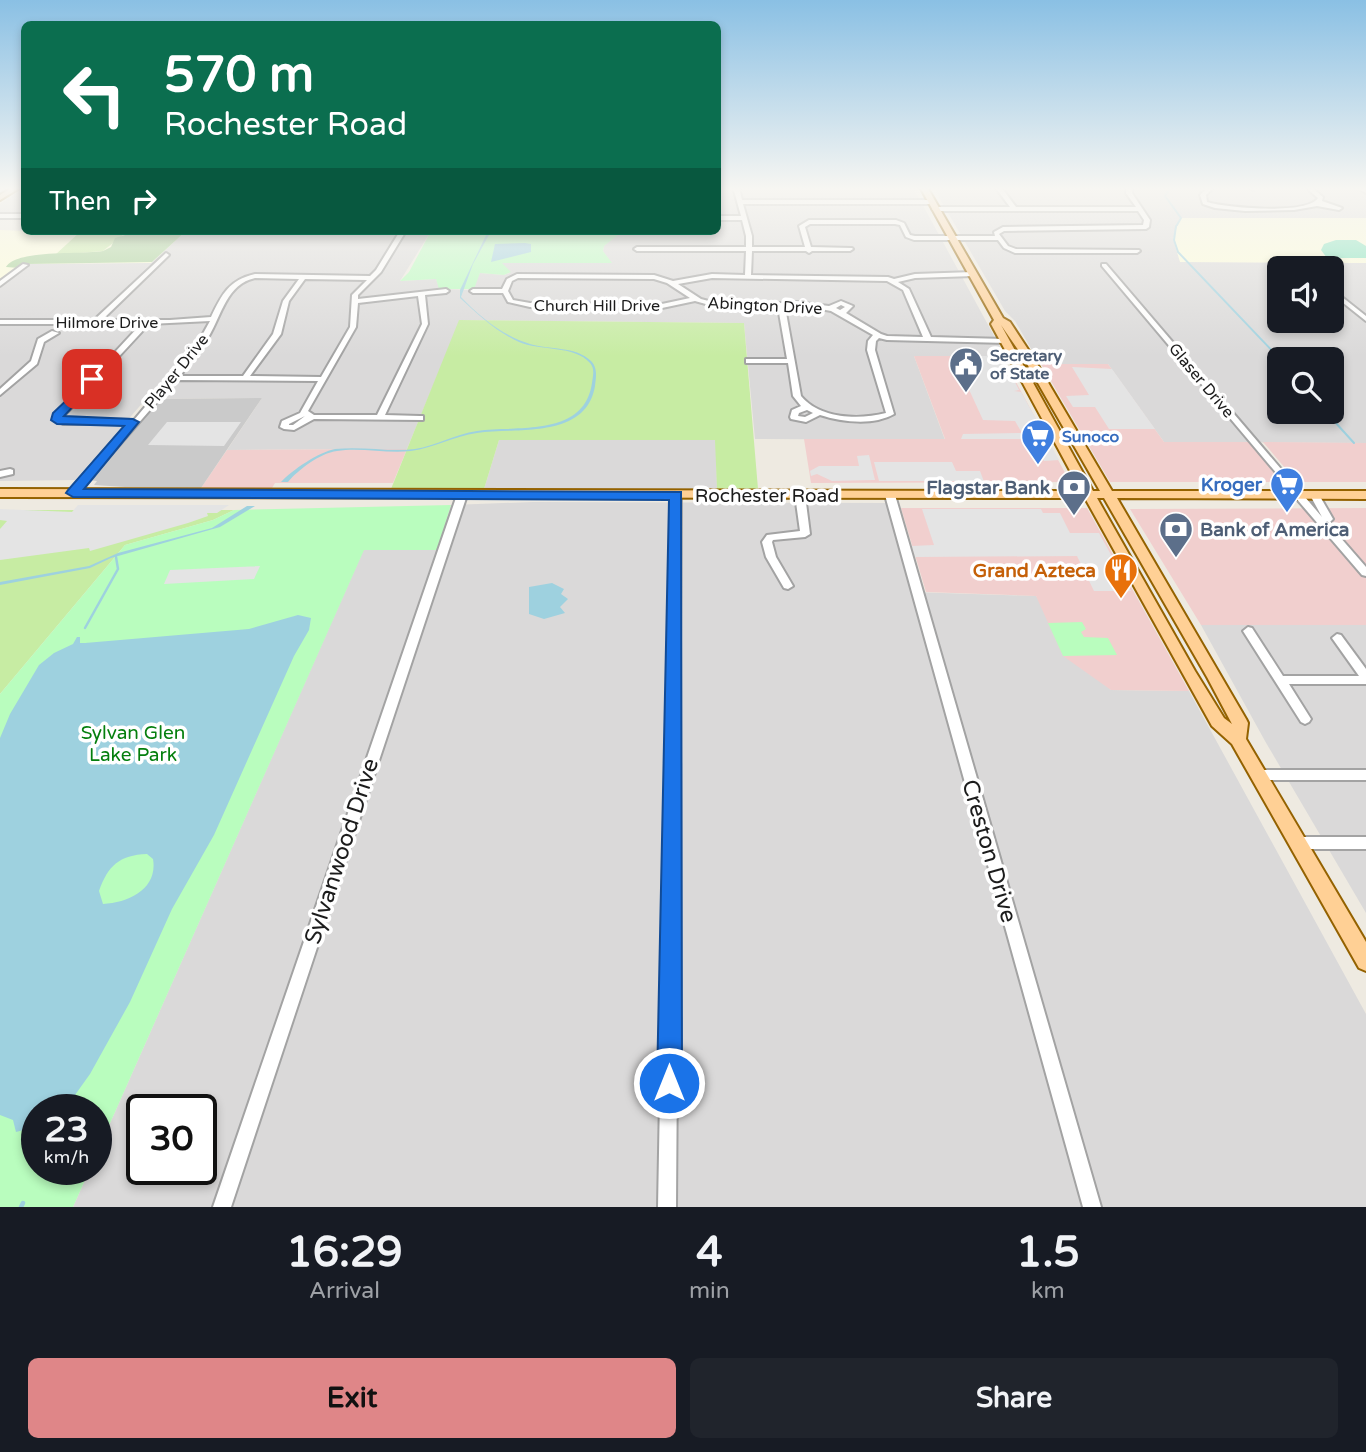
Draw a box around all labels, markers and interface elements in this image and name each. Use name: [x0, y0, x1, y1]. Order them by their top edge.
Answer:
text: 570 m: [164, 46, 314, 105]
icon: left: [49, 49, 140, 140]
text: Rochester Road: [164, 106, 407, 144]
icon: right: [125, 182, 163, 220]
text: Then: [49, 186, 111, 217]
map controls: [1267, 256, 1344, 424]
button: sound: [1267, 256, 1344, 333]
street label: Abington Drive: [707, 293, 823, 319]
street label: Church Hill Drive: [534, 296, 660, 316]
street label: Hilmore Drive: [56, 313, 158, 333]
street label: Player Drive: [140, 330, 213, 413]
street label: Glaser Drive: [1164, 339, 1238, 422]
public building icon: Secretary of State: [947, 345, 985, 394]
place label: Secretary of State: [990, 346, 1063, 384]
button: search: [1267, 347, 1344, 424]
pin: [62, 349, 122, 409]
icon: arrive: [73, 360, 111, 398]
supermarket icon: Sunoco: [1019, 417, 1057, 466]
place label: Sunoco: [1062, 427, 1119, 447]
supermarket icon: Kroger: [1268, 465, 1306, 514]
bank icon: Flagstar Bank: [1055, 468, 1093, 517]
place label: Kroger: [1201, 474, 1263, 497]
place label: Flagstar Bank: [926, 477, 1051, 500]
street label: Rochester Road: [695, 485, 839, 507]
bank icon: Bank of America: [1157, 510, 1195, 559]
place label: Bank of America: [1200, 519, 1349, 541]
restaurant icon: Grand Azteca: [1102, 551, 1140, 600]
place label: Grand Azteca: [973, 560, 1096, 582]
park label: Sylvan Glen Lake Park: [81, 722, 185, 766]
street label: Sylvanwood Drive: [299, 755, 385, 948]
street label: Creston Drive: [955, 777, 1023, 926]
position arrow: [632, 1046, 706, 1120]
speed limit sign: 30: [126, 1094, 217, 1185]
text: 23: [45, 1109, 88, 1151]
text: km/h: [44, 1146, 89, 1168]
text: 16:29: [286, 1227, 403, 1278]
text: 4: [696, 1227, 723, 1278]
text: 1.5: [1016, 1227, 1080, 1278]
text: Arrival: [309, 1277, 380, 1305]
text: min: [689, 1277, 730, 1305]
text: km: [1031, 1277, 1065, 1305]
button: Exit: [28, 1358, 676, 1438]
button: Share: [690, 1358, 1338, 1438]

